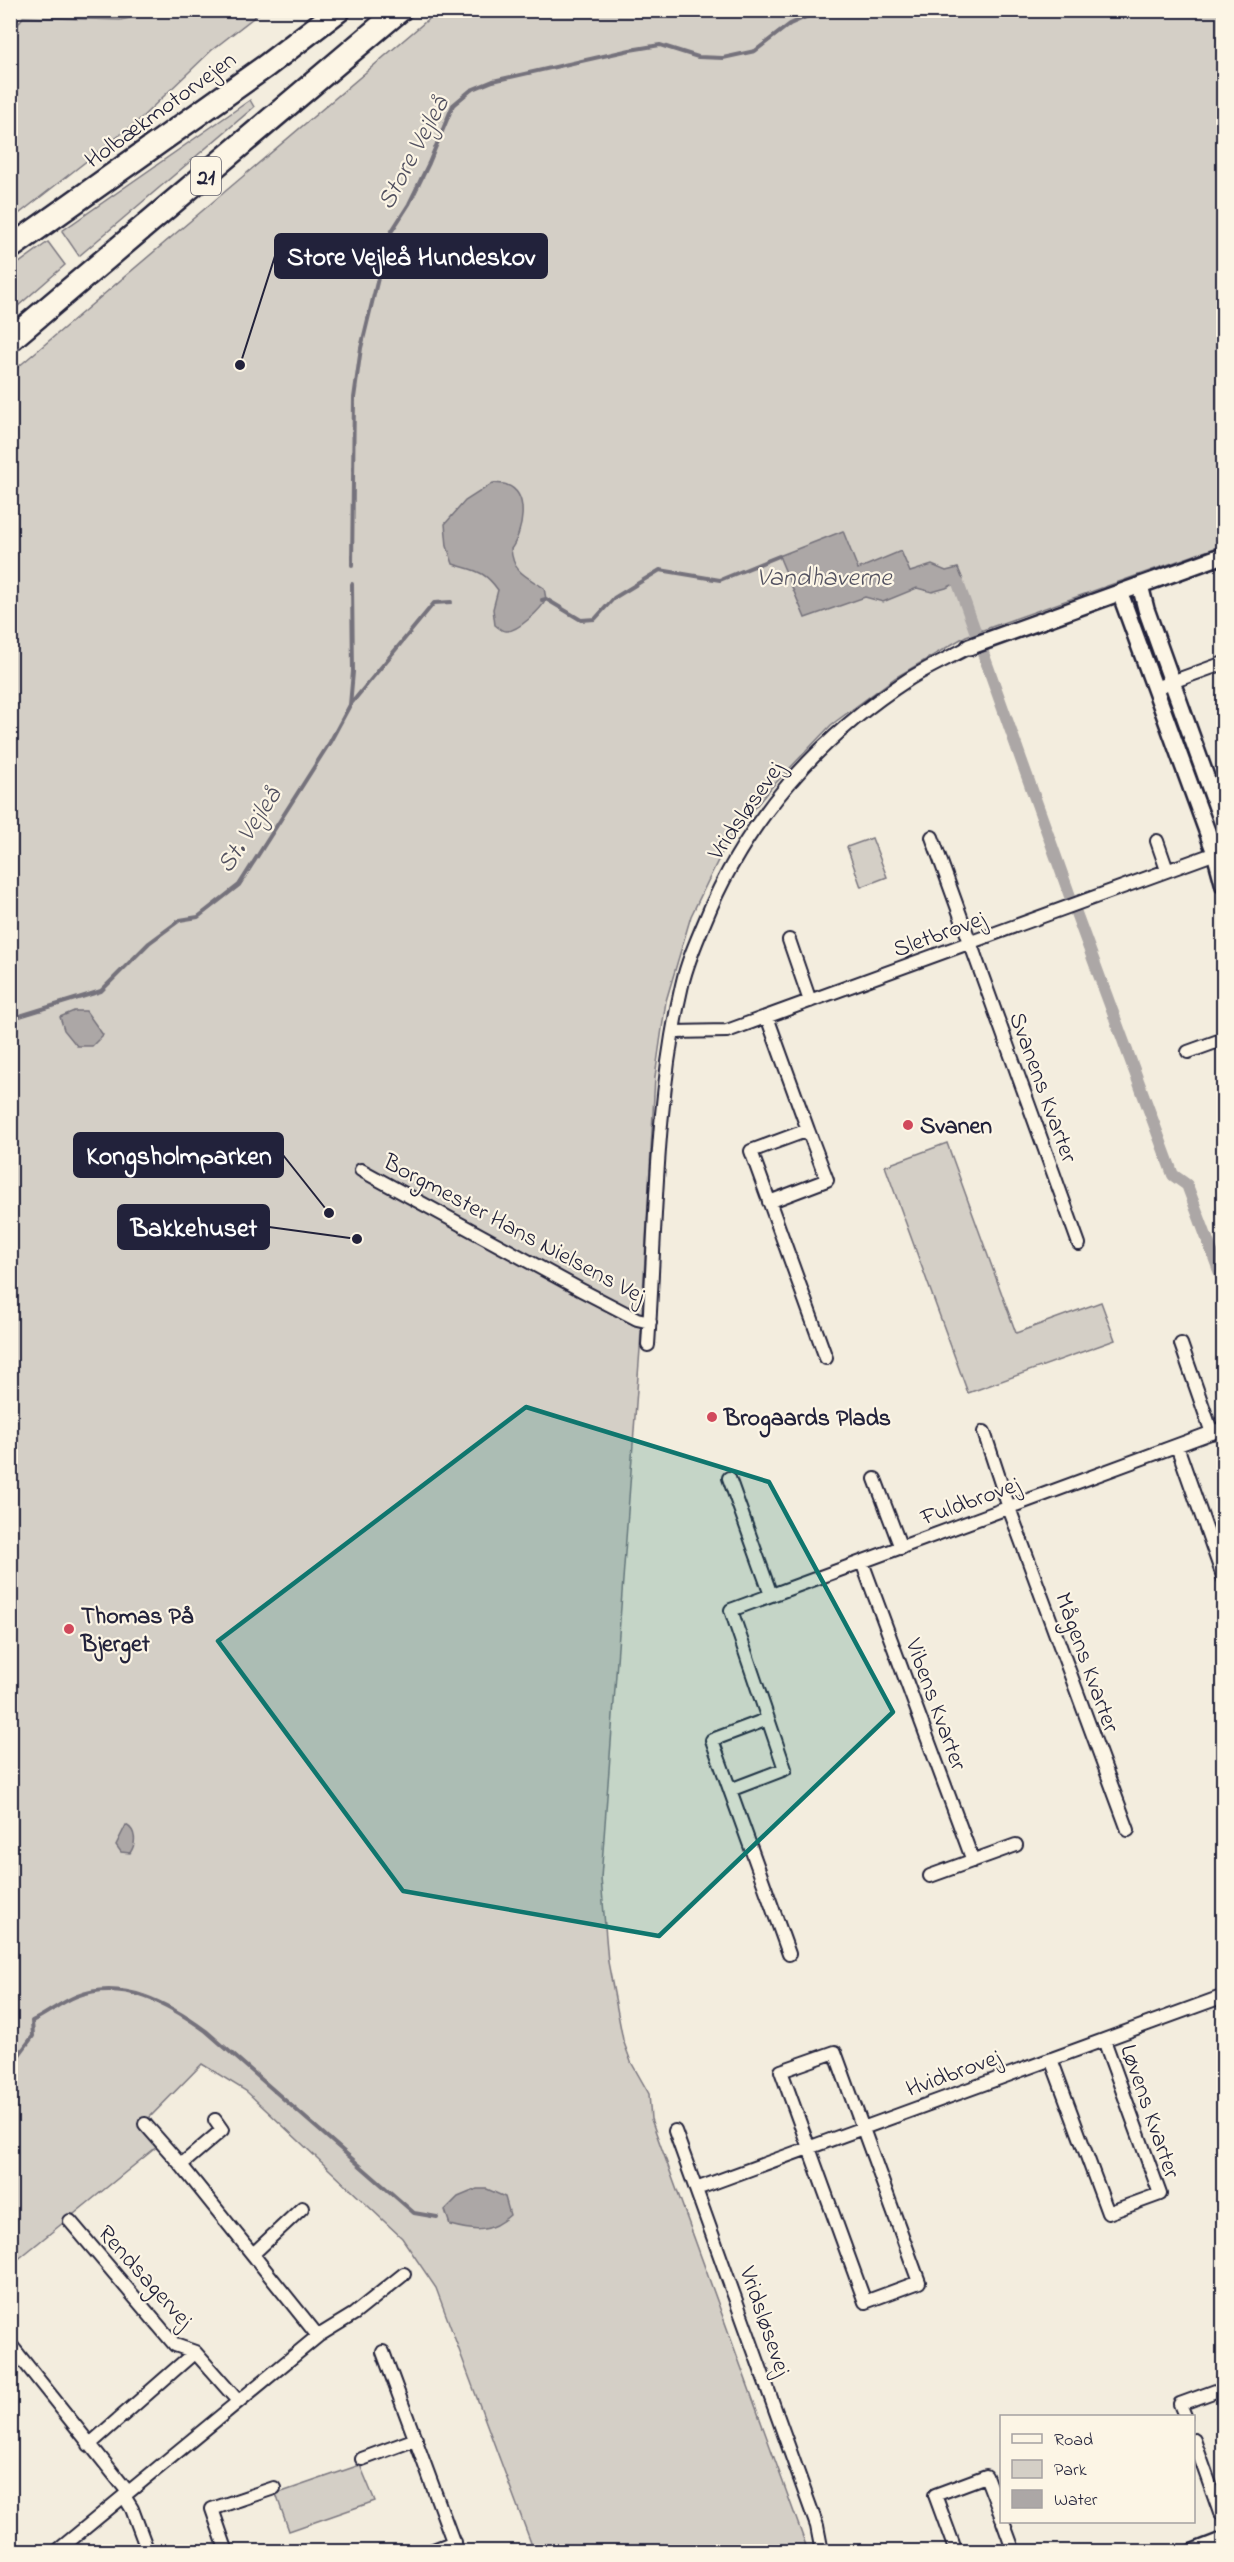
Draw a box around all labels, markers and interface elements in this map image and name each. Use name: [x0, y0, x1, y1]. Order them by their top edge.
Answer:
street label: Holbækmotorvejen: [78, 44, 245, 178]
water label: Store Vejleå: [369, 89, 461, 217]
road number: 21: [191, 157, 221, 195]
callout: Store Vejleå Hundeskov: [275, 234, 547, 278]
text: Store Vejleå Hundeskov: [287, 240, 536, 278]
water label: Vandhaverne: [756, 560, 893, 598]
street label: Vridsløsevej: [700, 754, 795, 869]
water label: St. Vejleå: [208, 779, 293, 881]
street label: Sletbrovej: [889, 902, 992, 968]
street label: Svanens Kvarter: [998, 1008, 1085, 1169]
place label: Svanen: [920, 1110, 992, 1145]
marker: Svanen: [901, 1118, 915, 1132]
callout: Kongsholmparken: [74, 1133, 283, 1177]
text: Kongsholmparken: [86, 1139, 272, 1178]
street label: Borgmester Hans Nielsens Vej: [375, 1146, 652, 1315]
callout: Bakkehuset: [118, 1205, 269, 1249]
text: Bakkehuset: [130, 1211, 258, 1249]
place label: Brogaards Plads: [723, 1402, 891, 1438]
marker: Brogaards Plads: [705, 1410, 719, 1424]
street label: Fuldbrovej: [915, 1468, 1026, 1537]
street label: Mågens Kvarter: [1044, 1588, 1127, 1738]
place label: Thomas På Bjerget: [80, 1600, 194, 1664]
marker: Thomas På Bjerget: [62, 1622, 76, 1636]
street label: Vibens Kvarter: [894, 1633, 975, 1776]
street label: Løvens Kvarter: [1109, 2040, 1188, 2184]
street label: Hvidbrovej: [901, 2041, 1008, 2108]
street label: Rendsagervej: [88, 2218, 201, 2338]
street label: Vridsløsevej: [728, 2261, 799, 2382]
legend: [1000, 2415, 1195, 2523]
text: Road: [1054, 2428, 1093, 2454]
text: Park: [1054, 2458, 1087, 2484]
text: Water: [1054, 2488, 1098, 2514]

